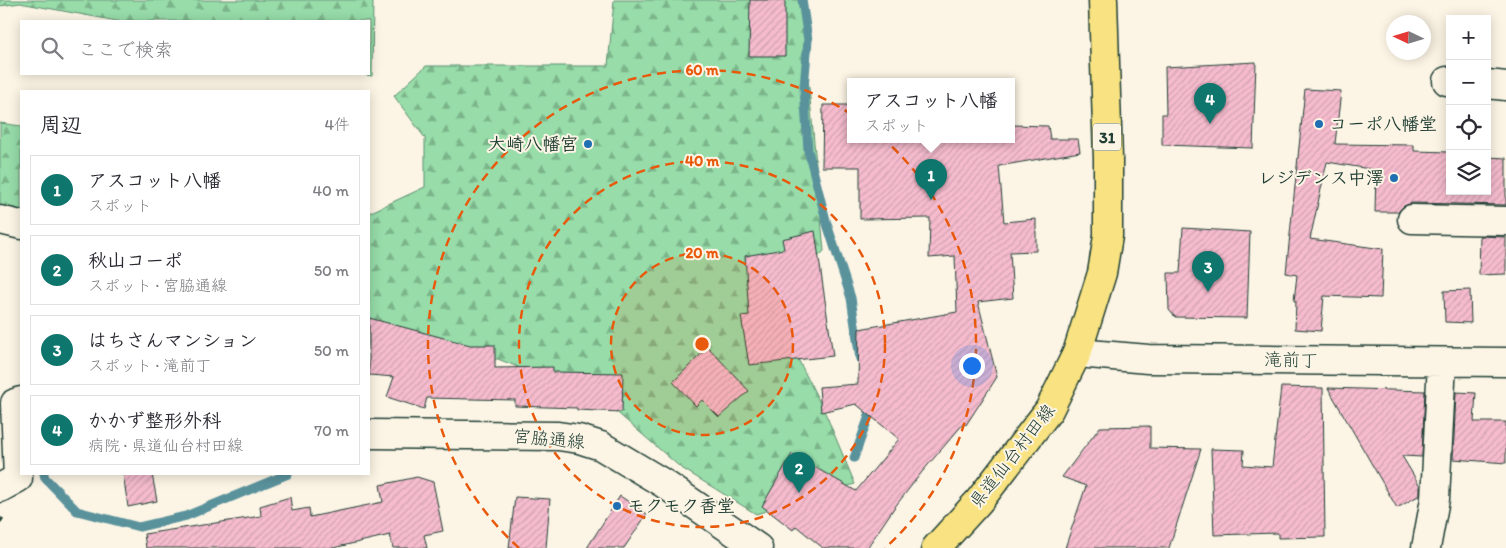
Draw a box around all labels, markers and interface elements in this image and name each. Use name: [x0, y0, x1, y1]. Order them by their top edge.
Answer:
north arrow: [1386, 15, 1431, 60]
map controls: [1446, 15, 1491, 195]
button: +: [1446, 15, 1491, 60]
search box: [20, 20, 370, 75]
icon: search: [38, 34, 66, 62]
text: ここで検索: [78, 38, 173, 61]
button: −: [1446, 60, 1491, 105]
text: 60 m: [685, 61, 719, 79]
popup: [847, 78, 1015, 143]
pin: 4: [1194, 83, 1226, 124]
text: アスコット八幡: [864, 89, 998, 112]
button: locate: [1446, 105, 1491, 150]
text: 周辺: [40, 112, 82, 137]
place label: コーポ八幡堂: [1329, 113, 1437, 135]
text: 4件: [324, 115, 350, 134]
text: スポット: [864, 116, 929, 135]
marker: コーポ八幡堂: [1313, 118, 1325, 130]
road number: 31: [1093, 124, 1121, 150]
place label: 大崎八幡宮: [488, 133, 578, 155]
marker: 大崎八幡宮: [582, 138, 594, 150]
button: layers: [1446, 150, 1491, 195]
text: 40 m: [685, 152, 720, 170]
pin: 1: [915, 159, 947, 200]
place label: レジデンス中澤: [1258, 167, 1384, 189]
text: アスコット八幡: [88, 169, 221, 192]
marker: レジデンス中澤: [1388, 172, 1400, 184]
text: 1: [53, 181, 61, 200]
text: 40 m: [312, 181, 349, 200]
text: スポット: [88, 196, 152, 215]
text: 20 m: [685, 244, 719, 262]
text: 秋山コーポ: [88, 249, 183, 272]
pin: 3: [1192, 251, 1224, 292]
text: 2: [53, 261, 61, 280]
text: 50 m: [314, 261, 349, 280]
text: スポット · 宮脇通線: [88, 276, 227, 295]
text: はちさんマンション: [88, 329, 257, 352]
centre of rings: [693, 335, 711, 353]
text: 3: [53, 341, 61, 360]
text: 50 m: [314, 341, 349, 360]
street label: 滝前丁: [1264, 349, 1318, 371]
your location: [959, 353, 985, 379]
text: スポット · 滝前丁: [88, 356, 211, 375]
street label: 県道仙台村田線: [965, 400, 1059, 512]
text: かかず整形外科: [88, 409, 221, 432]
text: 4: [52, 421, 62, 440]
text: 70 m: [314, 421, 349, 440]
street label: 宮脇通線: [512, 425, 586, 453]
text: 病院 · 県道仙台村田線: [88, 436, 243, 455]
pin: 2: [783, 452, 815, 493]
place label: モクモク香堂: [627, 495, 735, 517]
marker: モクモク香堂: [611, 500, 623, 512]

